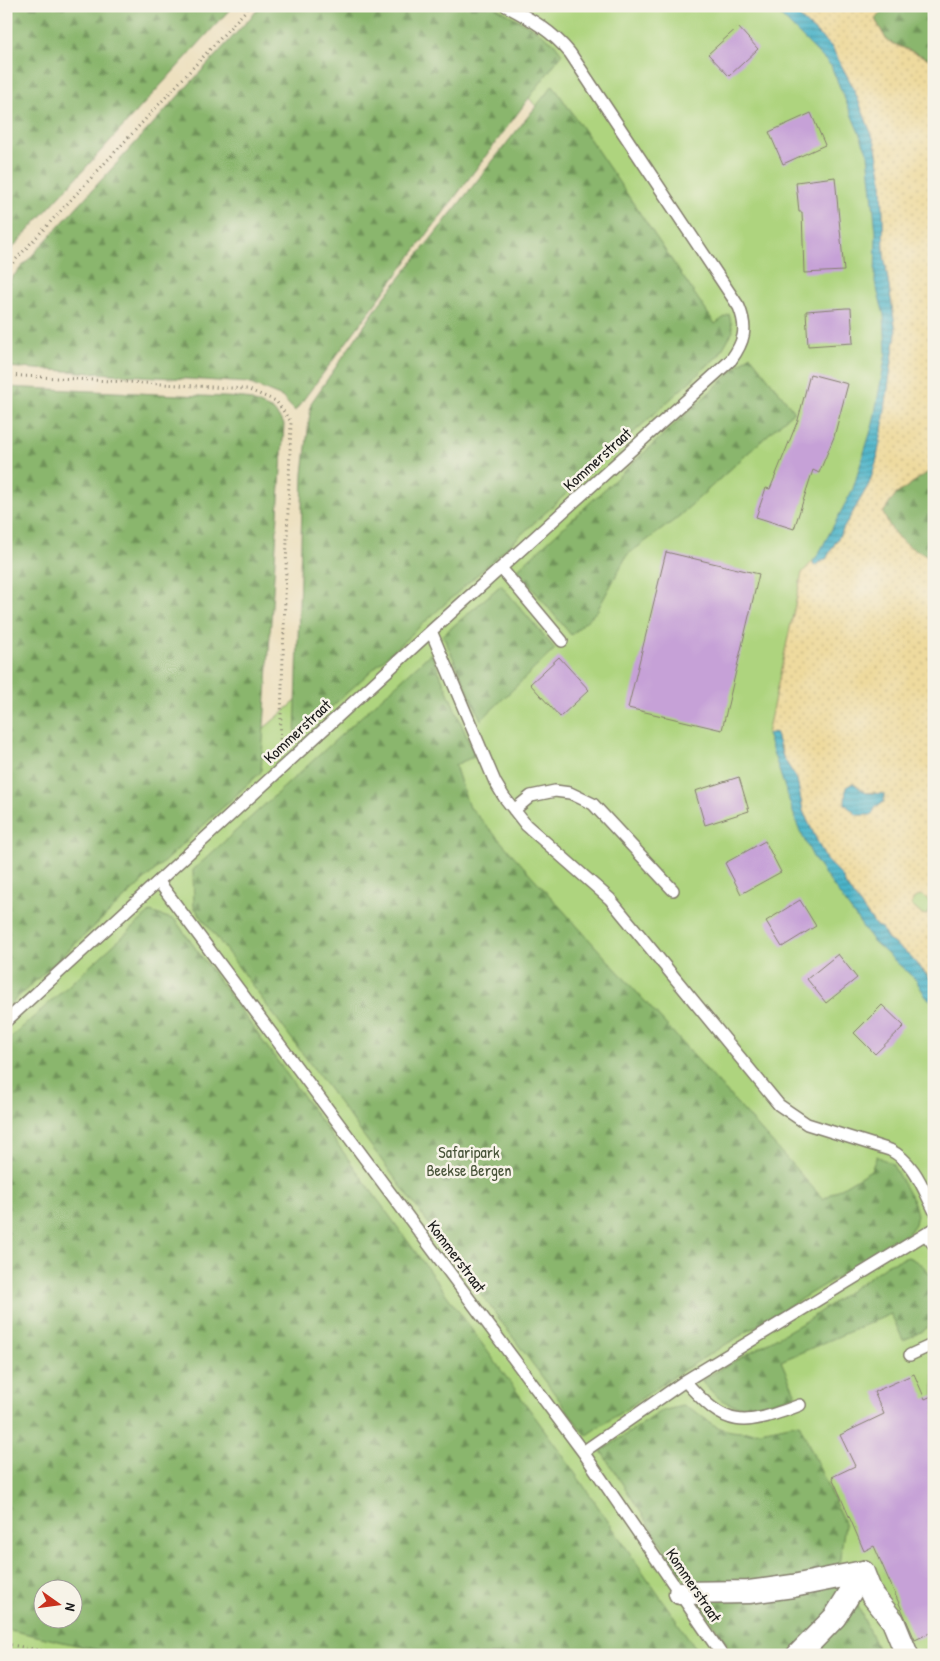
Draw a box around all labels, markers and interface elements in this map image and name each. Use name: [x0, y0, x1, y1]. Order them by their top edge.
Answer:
street label: Kommerstraat: [558, 422, 636, 496]
street label: Kommerstraat: [258, 694, 336, 768]
park label: Safaripark Beekse Bergen: [426, 1141, 512, 1181]
street label: Kommerstraat: [423, 1215, 492, 1297]
street label: Kommerstraat: [661, 1544, 727, 1627]
north arrow: [32, 1578, 82, 1628]
text: N: [61, 1601, 81, 1614]

